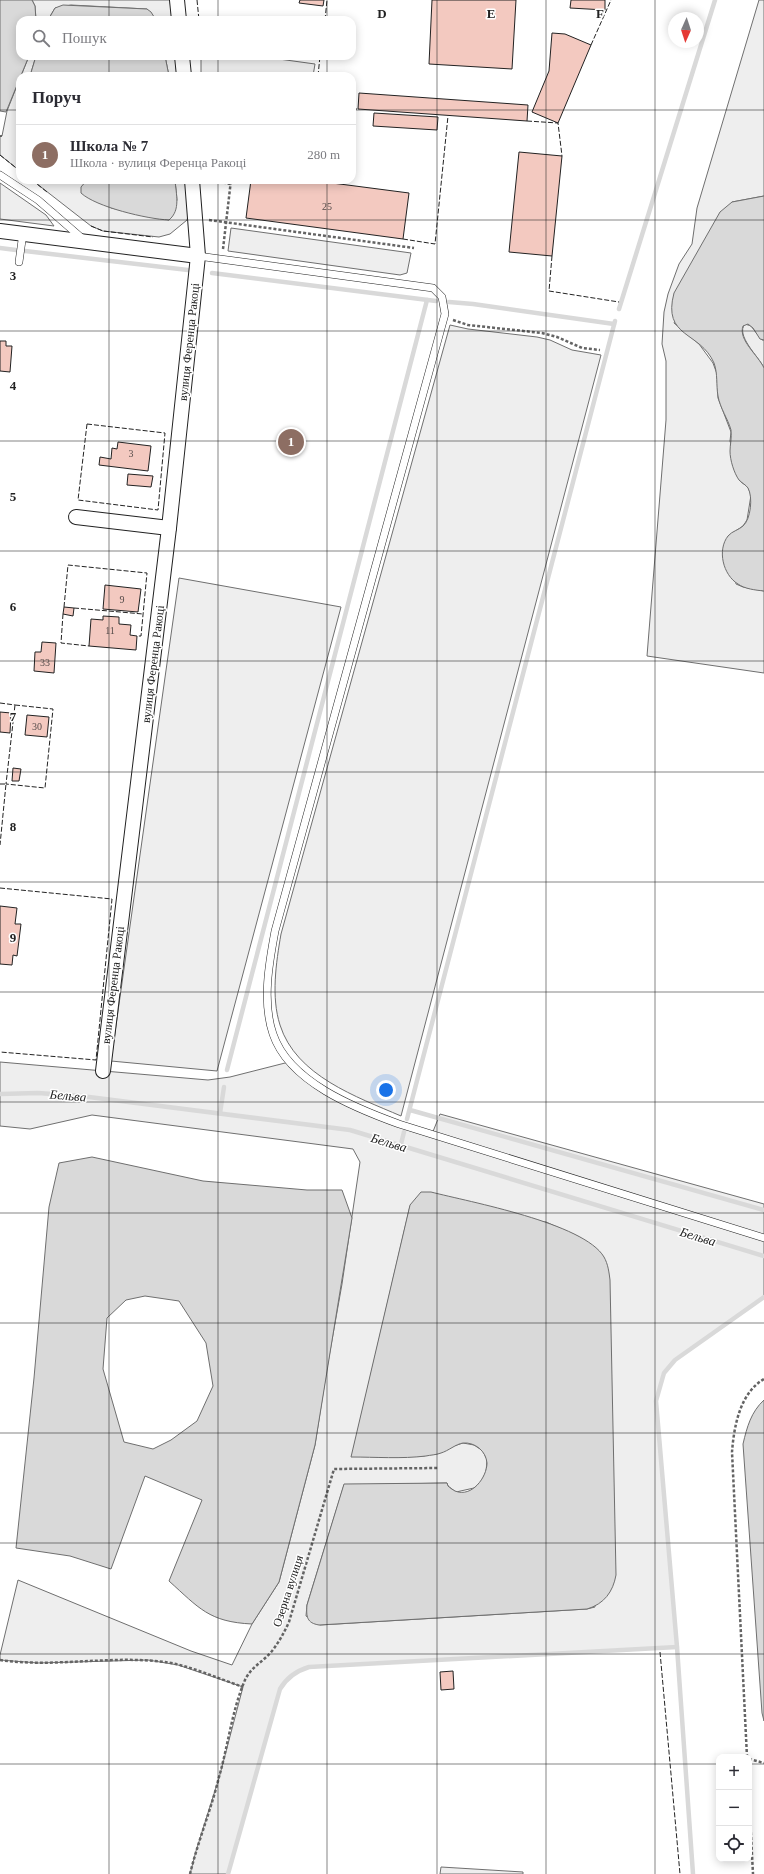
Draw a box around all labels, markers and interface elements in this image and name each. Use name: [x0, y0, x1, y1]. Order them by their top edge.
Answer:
text: D: [377, 6, 387, 21]
text: E: [487, 6, 495, 21]
text: F: [596, 6, 604, 21]
north arrow: [668, 12, 704, 48]
search box: [16, 16, 356, 60]
icon: search: [30, 27, 52, 49]
text: Пошук: [62, 30, 107, 46]
text: Поруч: [32, 88, 81, 107]
text: Школа № 7: [70, 138, 148, 154]
text: 1: [42, 147, 48, 162]
text: 280 m: [307, 147, 340, 162]
text: Школа · вулиця Ференца Ракоці: [70, 155, 246, 170]
house number: 25: [322, 201, 332, 212]
text: 3: [10, 268, 17, 283]
street label: вулиця Ференца Ракоці: [176, 282, 202, 402]
text: 4: [10, 378, 17, 393]
pin: 1: [278, 427, 304, 457]
house number: 3: [129, 448, 134, 459]
text: 5: [10, 489, 17, 504]
house number: 9: [120, 594, 125, 605]
text: 6: [10, 599, 17, 614]
street label: вулиця Ференца Ракоці: [139, 604, 167, 724]
house number: 11: [105, 625, 115, 636]
house number: 33: [40, 657, 50, 668]
text: 7: [10, 709, 17, 724]
house number: 30: [32, 721, 42, 732]
text: 8: [10, 819, 17, 834]
street label: вулиця Ференца Ракоці: [99, 925, 127, 1045]
text: 9: [10, 930, 17, 945]
your location: [376, 1080, 396, 1100]
water label: Бельва: [48, 1086, 87, 1105]
water label: Бельва: [368, 1130, 409, 1155]
water label: Бельва: [677, 1224, 718, 1249]
street label: Озерна вулиця: [270, 1553, 306, 1629]
map controls: [716, 1754, 752, 1862]
button: +: [716, 1754, 752, 1790]
button: −: [716, 1790, 752, 1826]
button: locate: [716, 1826, 752, 1862]

